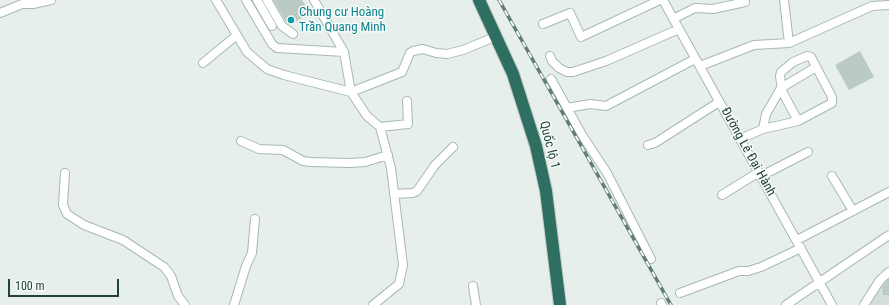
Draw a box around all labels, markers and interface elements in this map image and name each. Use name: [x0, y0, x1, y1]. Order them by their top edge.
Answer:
place label: Chung cư Hoàng Trần Quang Minh: [299, 5, 386, 36]
marker: Chung cư Hoàng Trần Quang Minh: [286, 15, 296, 25]
street label: Đường Lê Đại Hành: [717, 105, 779, 199]
street label: Quốc lộ 1: [536, 120, 562, 170]
scale bar: [10, 271, 121, 297]
text: 100 m: [15, 279, 45, 293]

